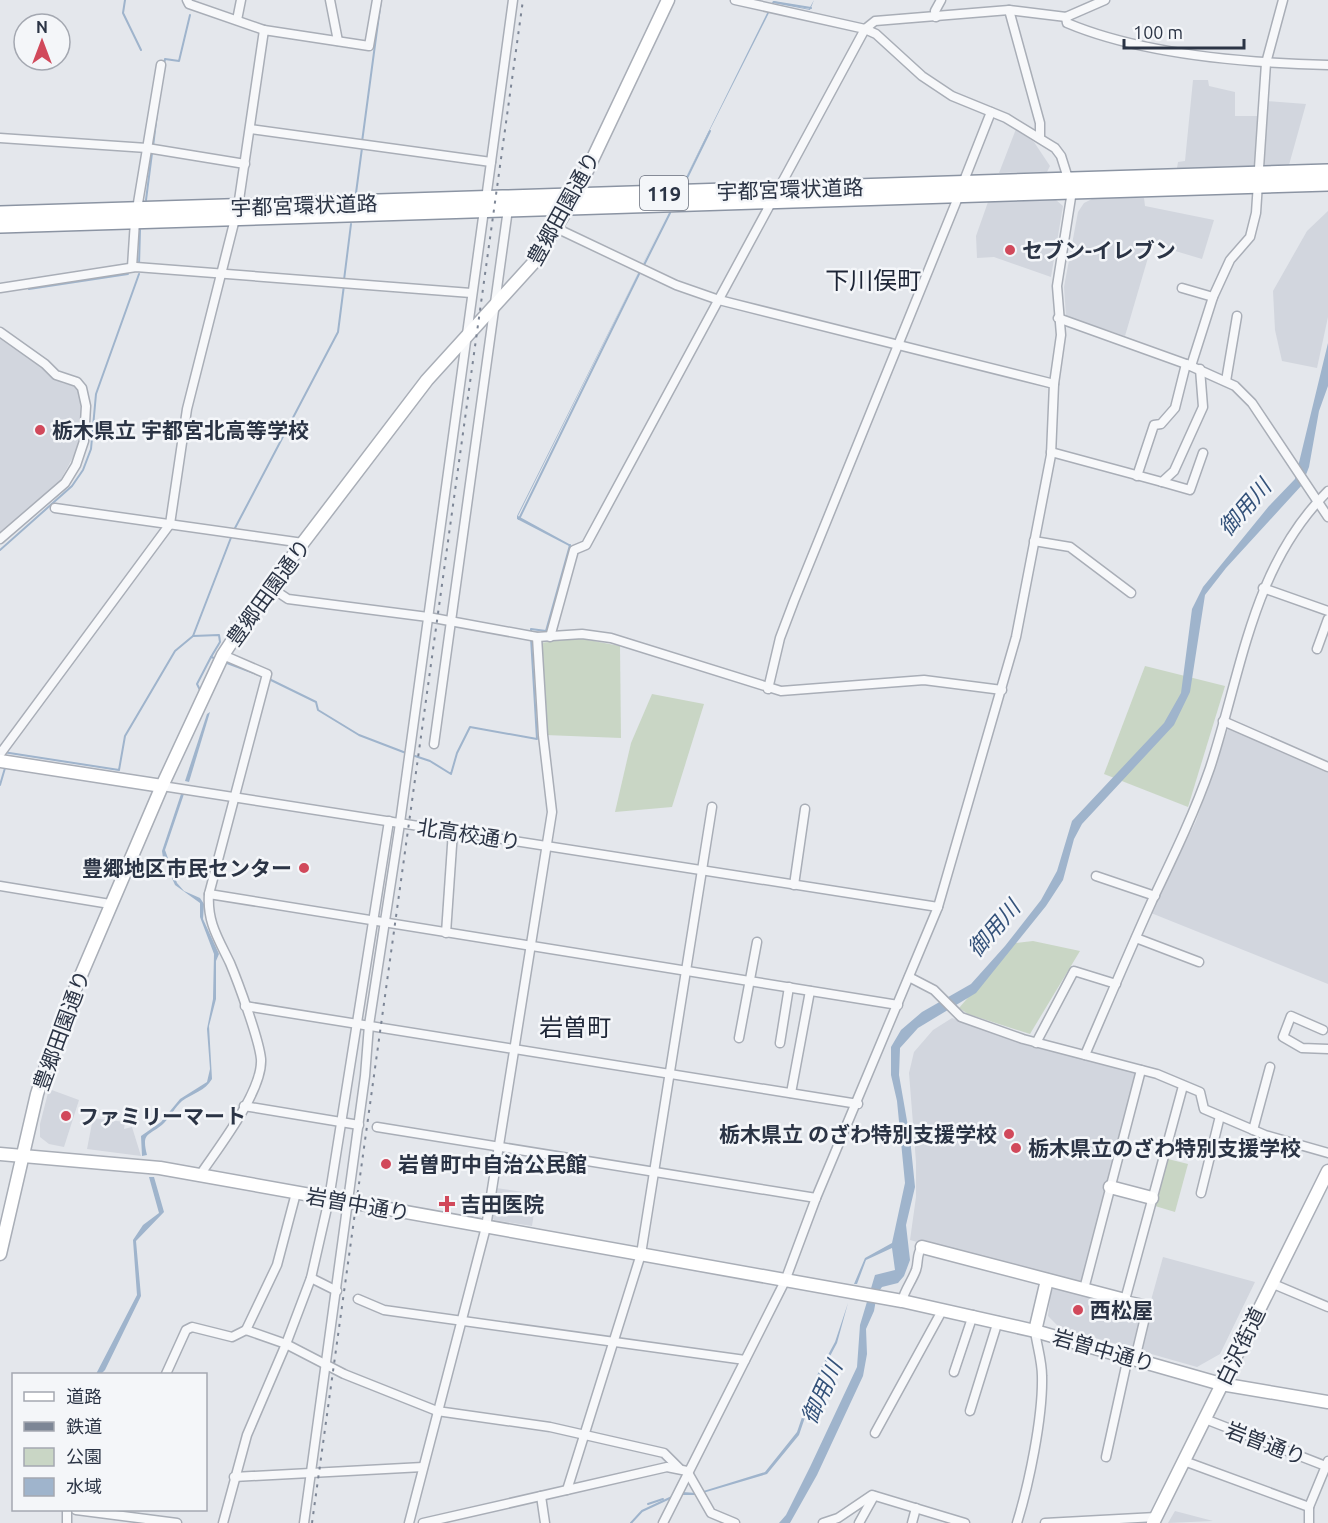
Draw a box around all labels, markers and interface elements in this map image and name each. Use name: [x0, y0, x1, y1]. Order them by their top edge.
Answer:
north arrow: [12, 12, 72, 72]
scale bar: [1124, 12, 1244, 50]
text: N: [36, 18, 48, 36]
text: 100 m: [1133, 22, 1183, 42]
street label: 豊郷田園通り: [522, 147, 604, 269]
street label: 宇都宮環状道路: [716, 174, 864, 204]
road number: 119: [640, 176, 688, 210]
street label: 宇都宮環状道路: [230, 190, 378, 220]
place label: セブン-イレブン: [1022, 238, 1176, 262]
marker: セブン-イレブン: [1003, 243, 1017, 257]
district label: 下川俣町: [825, 267, 921, 294]
place label: 栃木県立 宇都宮北高等学校: [52, 418, 309, 442]
marker: 栃木県立 宇都宮北高等学校: [33, 423, 47, 437]
water label: 御用川: [1213, 472, 1276, 540]
street label: 豊郷田園通り: [221, 534, 315, 650]
street label: 北高校通り: [415, 814, 523, 854]
place label: 豊郷地区市民センター: [82, 856, 292, 880]
marker: 豊郷地区市民センター: [297, 861, 311, 875]
water label: 御用川: [962, 893, 1025, 961]
street label: 豊郷田園通り: [28, 967, 94, 1093]
district label: 岩曽町: [539, 1014, 611, 1041]
place label: ファミリーマート: [78, 1104, 246, 1128]
marker: ファミリーマート: [59, 1109, 73, 1123]
place label: 栃木県立 のざわ特別支援学校: [719, 1122, 997, 1146]
marker: 栃木県立 のざわ特別支援学校: [1002, 1127, 1016, 1141]
place label: 栃木県立のざわ特別支援学校: [1028, 1136, 1301, 1160]
marker: 栃木県立のざわ特別支援学校: [1009, 1141, 1023, 1155]
place label: 岩曽町中自治公民館: [398, 1152, 587, 1176]
marker: 岩曽町中自治公民館: [379, 1157, 393, 1171]
street label: 岩曽中通り: [304, 1183, 412, 1225]
place label: 吉田医院: [460, 1192, 544, 1216]
marker: 吉田医院: [438, 1195, 456, 1213]
place label: 西松屋: [1090, 1298, 1153, 1322]
marker: 西松屋: [1071, 1303, 1085, 1317]
street label: 白沢街道: [1211, 1303, 1269, 1389]
street label: 岩曽中通り: [1050, 1324, 1158, 1376]
water label: 御用川: [796, 1355, 847, 1427]
legend: [12, 1373, 207, 1511]
text: 道路: [66, 1386, 102, 1406]
text: 鉄道: [66, 1416, 102, 1436]
street label: 岩曽通り: [1222, 1417, 1310, 1469]
text: 公園: [66, 1446, 102, 1466]
text: 水域: [66, 1476, 102, 1496]

